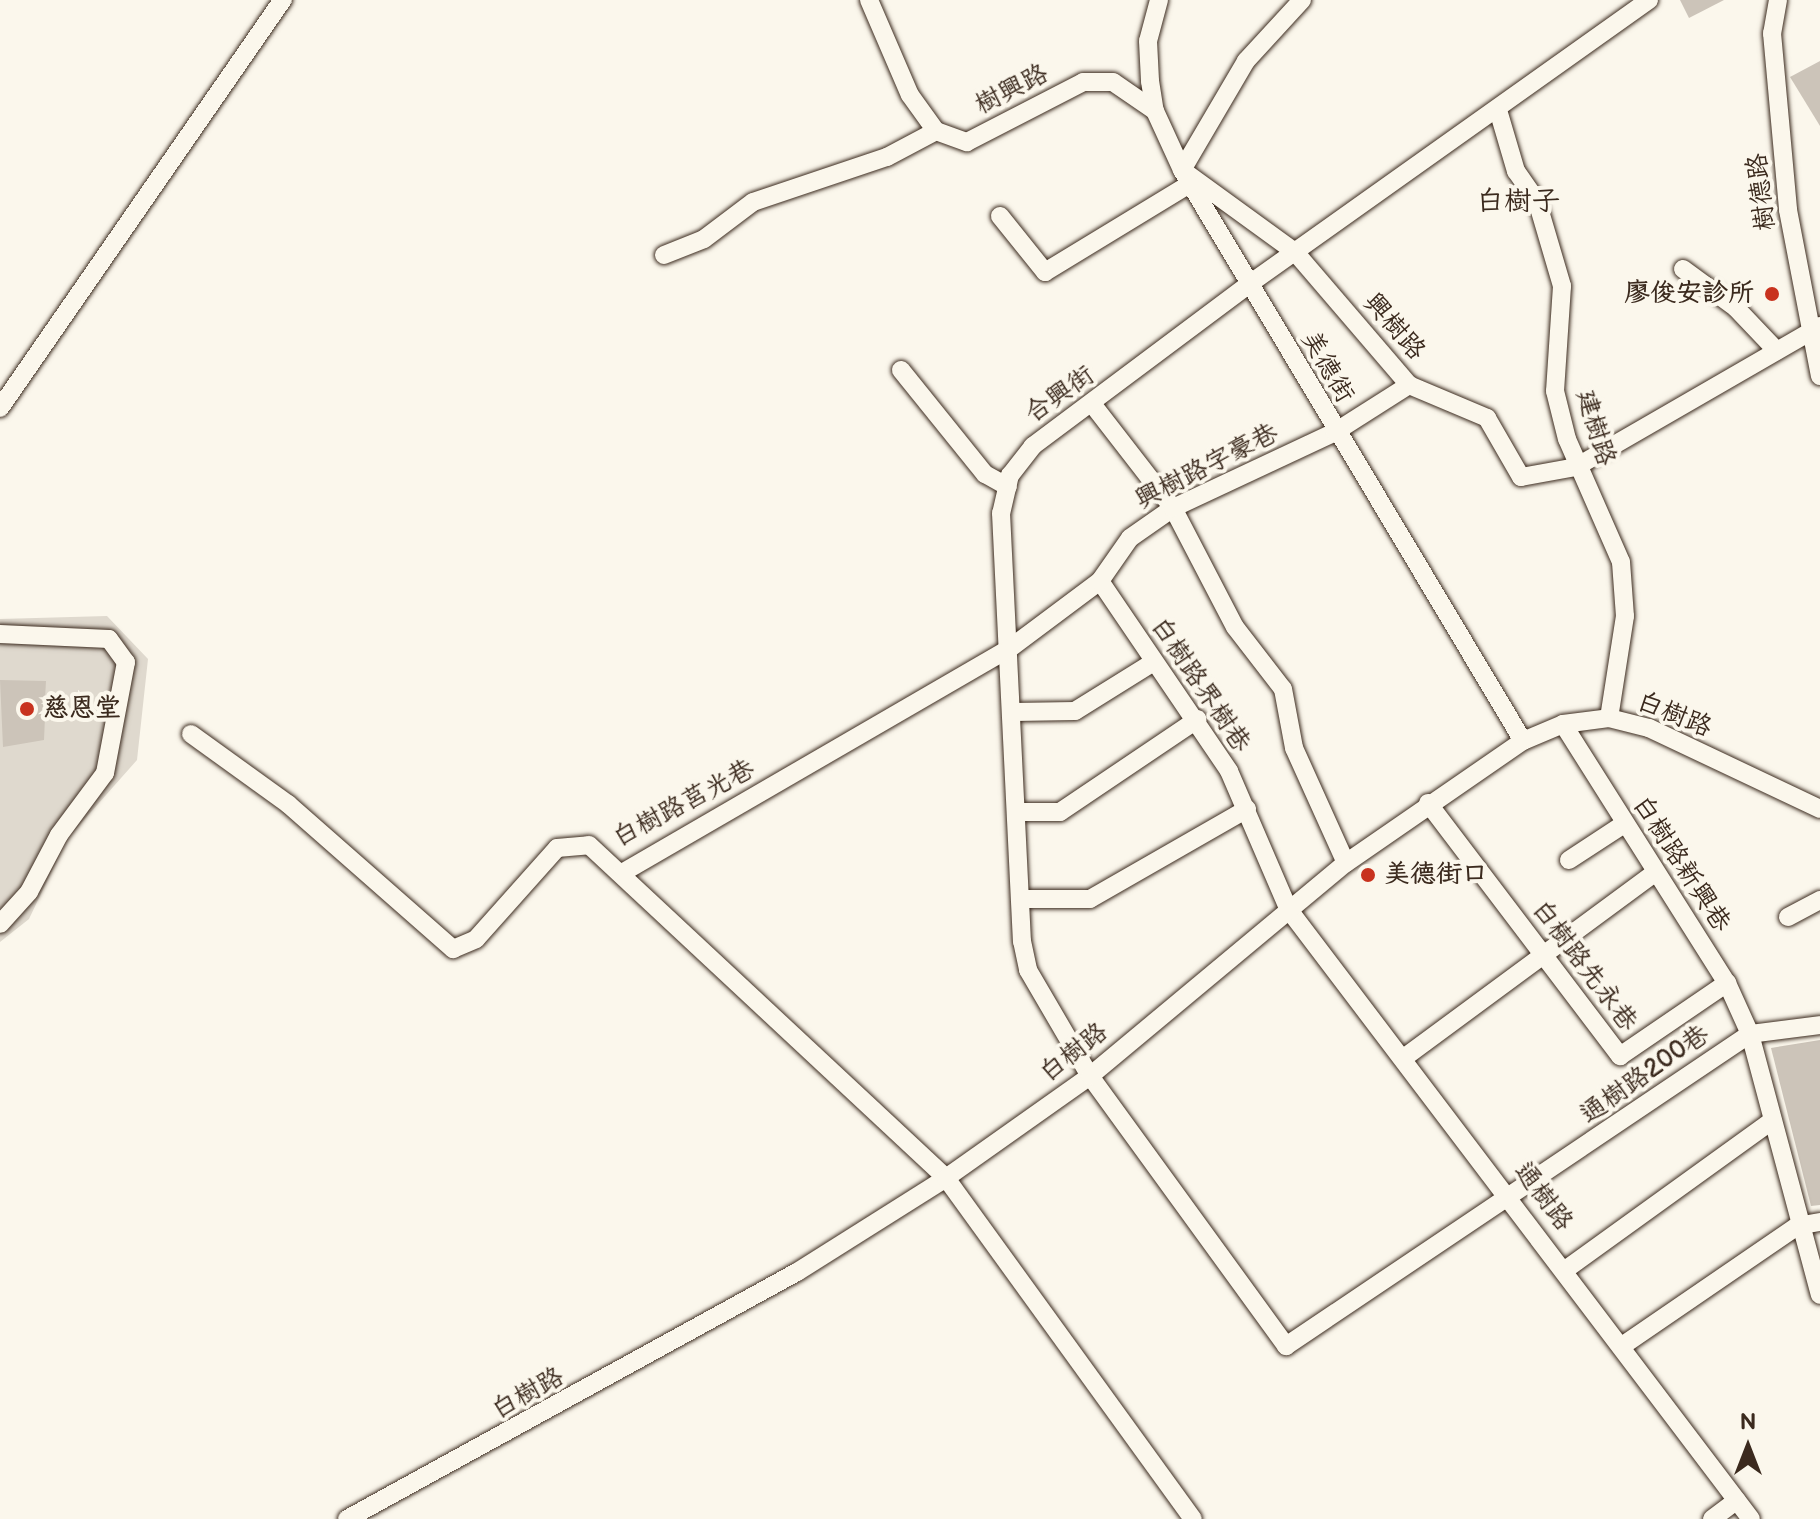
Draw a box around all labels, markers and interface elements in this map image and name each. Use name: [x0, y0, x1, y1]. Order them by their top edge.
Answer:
street label: 樹興路: [970, 58, 1054, 122]
street label: 樹德路: [1742, 151, 1782, 233]
district label: 白樹子: [1476, 185, 1560, 219]
place label: 廖俊安診所: [1624, 278, 1754, 310]
marker: 廖俊安診所: [1761, 283, 1783, 305]
street label: 興樹路: [1357, 287, 1431, 367]
street label: 美德街: [1294, 325, 1360, 409]
street label: 合興街: [1019, 360, 1101, 430]
street label: 建樹路: [1569, 386, 1621, 470]
street label: 興樹路字豪巷: [1130, 418, 1284, 516]
street label: 白樹路界樹巷: [1143, 612, 1257, 758]
street label: 白樹路: [1632, 686, 1716, 744]
place label: 慈恩堂: [43, 693, 121, 725]
marker: 慈恩堂: [18, 700, 36, 718]
street label: 白樹路莒光巷: [608, 754, 760, 854]
street label: 白樹路新興巷: [1625, 790, 1737, 938]
place label: 美德街口: [1384, 859, 1488, 891]
marker: 美德街口: [1359, 866, 1377, 884]
street label: 白樹路先永巷: [1525, 894, 1643, 1038]
street label: 白樹路: [1034, 1017, 1114, 1089]
street label: 通樹路200巷: [1575, 1019, 1715, 1131]
street label: 通樹路: [1507, 1156, 1579, 1238]
street label: 白樹路: [486, 1361, 570, 1427]
north arrow: [1708, 1407, 1788, 1487]
text: N: [1740, 1409, 1756, 1436]

